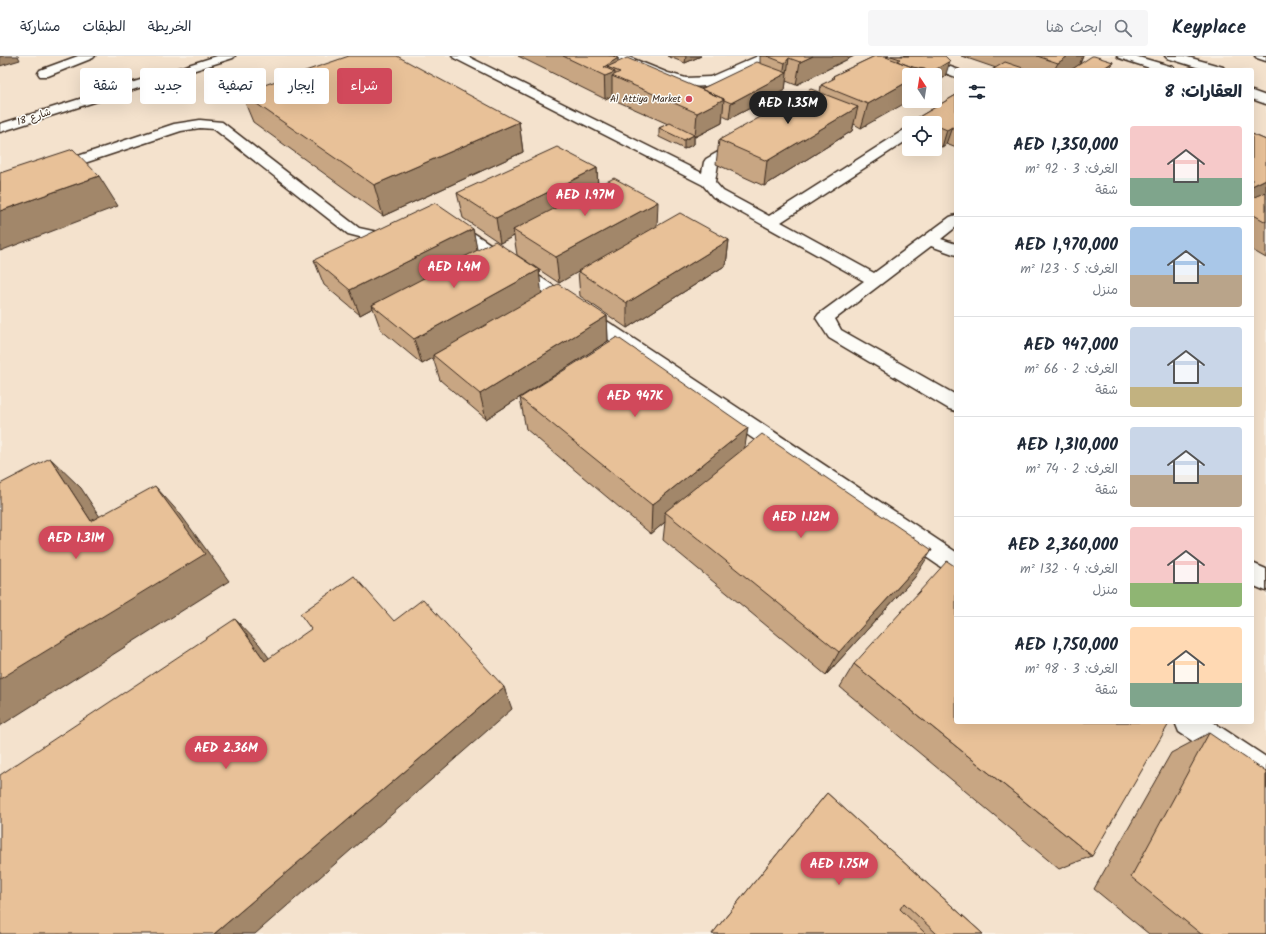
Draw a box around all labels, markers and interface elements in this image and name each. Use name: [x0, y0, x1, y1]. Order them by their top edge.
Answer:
search box: [868, 10, 1148, 46]
text: Keyplace: [1172, 13, 1246, 43]
text: مشاركة: [20, 16, 60, 38]
text: الطبقات: [82, 16, 126, 38]
text: الخريطة: [148, 16, 191, 38]
text: ابحث هنا: [1046, 16, 1102, 40]
icon: search: [1112, 17, 1134, 39]
chip: شقة: [80, 68, 132, 104]
chip: جديد: [140, 68, 196, 104]
chip: تصفية: [204, 68, 266, 104]
chip: إيجار: [274, 68, 329, 104]
chip: شراء: [337, 68, 392, 104]
north arrow: [902, 68, 942, 108]
map controls: [902, 68, 942, 156]
text: العقارات: 8: [1164, 79, 1242, 106]
icon: filters: [966, 81, 988, 103]
place label: Al Attiya Market: [610, 91, 681, 107]
pin: AED 1.35M: [742, 91, 834, 125]
text: AED 1.35M: [758, 93, 818, 114]
marker: Al Attiya Market: [684, 94, 694, 104]
street label: شارع 18: [15, 104, 53, 130]
button: locate: [902, 116, 942, 156]
text: AED 1,350,000: [1013, 132, 1118, 159]
icon: home: [1162, 142, 1210, 190]
text: الغرف: 3 · 92 m²: [1025, 159, 1118, 180]
text: شقة: [1095, 180, 1118, 201]
pin: AED 1.97M: [539, 183, 631, 217]
text: AED 1.97M: [556, 185, 614, 206]
text: AED 1,970,000: [1015, 232, 1118, 259]
icon: home: [1162, 243, 1210, 291]
pin: AED 1.4M: [413, 255, 495, 289]
text: AED 1.4M: [428, 257, 480, 278]
text: الغرف: 5 · 123 m²: [1020, 259, 1118, 280]
text: منزل: [1092, 280, 1118, 301]
text: AED 947,000: [1024, 332, 1118, 359]
icon: home: [1162, 343, 1210, 391]
text: الغرف: 2 · 66 m²: [1024, 359, 1118, 380]
text: شقة: [1095, 380, 1118, 401]
pin: AED 947K: [594, 384, 676, 418]
text: AED 947K: [607, 386, 663, 407]
text: AED 1,310,000: [1017, 432, 1118, 459]
icon: home: [1162, 443, 1210, 491]
text: الغرف: 2 · 74 m²: [1026, 459, 1118, 480]
text: شقة: [1095, 480, 1118, 501]
pin: AED 1.12M: [755, 505, 847, 539]
text: AED 1.12M: [772, 507, 830, 528]
pin: AED 1.31M: [30, 526, 122, 560]
text: AED 1.31M: [48, 528, 104, 549]
text: AED 2,360,000: [1008, 532, 1118, 559]
icon: home: [1162, 543, 1210, 591]
text: الغرف: 4 · 132 m²: [1020, 559, 1118, 580]
text: منزل: [1092, 580, 1118, 601]
text: AED 1,750,000: [1015, 632, 1118, 659]
icon: home: [1162, 643, 1210, 691]
text: الغرف: 3 · 98 m²: [1025, 659, 1118, 680]
text: شقة: [1095, 680, 1118, 701]
pin: AED 2.36M: [180, 736, 272, 770]
text: AED 2.36M: [194, 738, 258, 759]
pin: AED 1.75M: [793, 852, 885, 886]
text: AED 1.75M: [810, 854, 868, 875]

